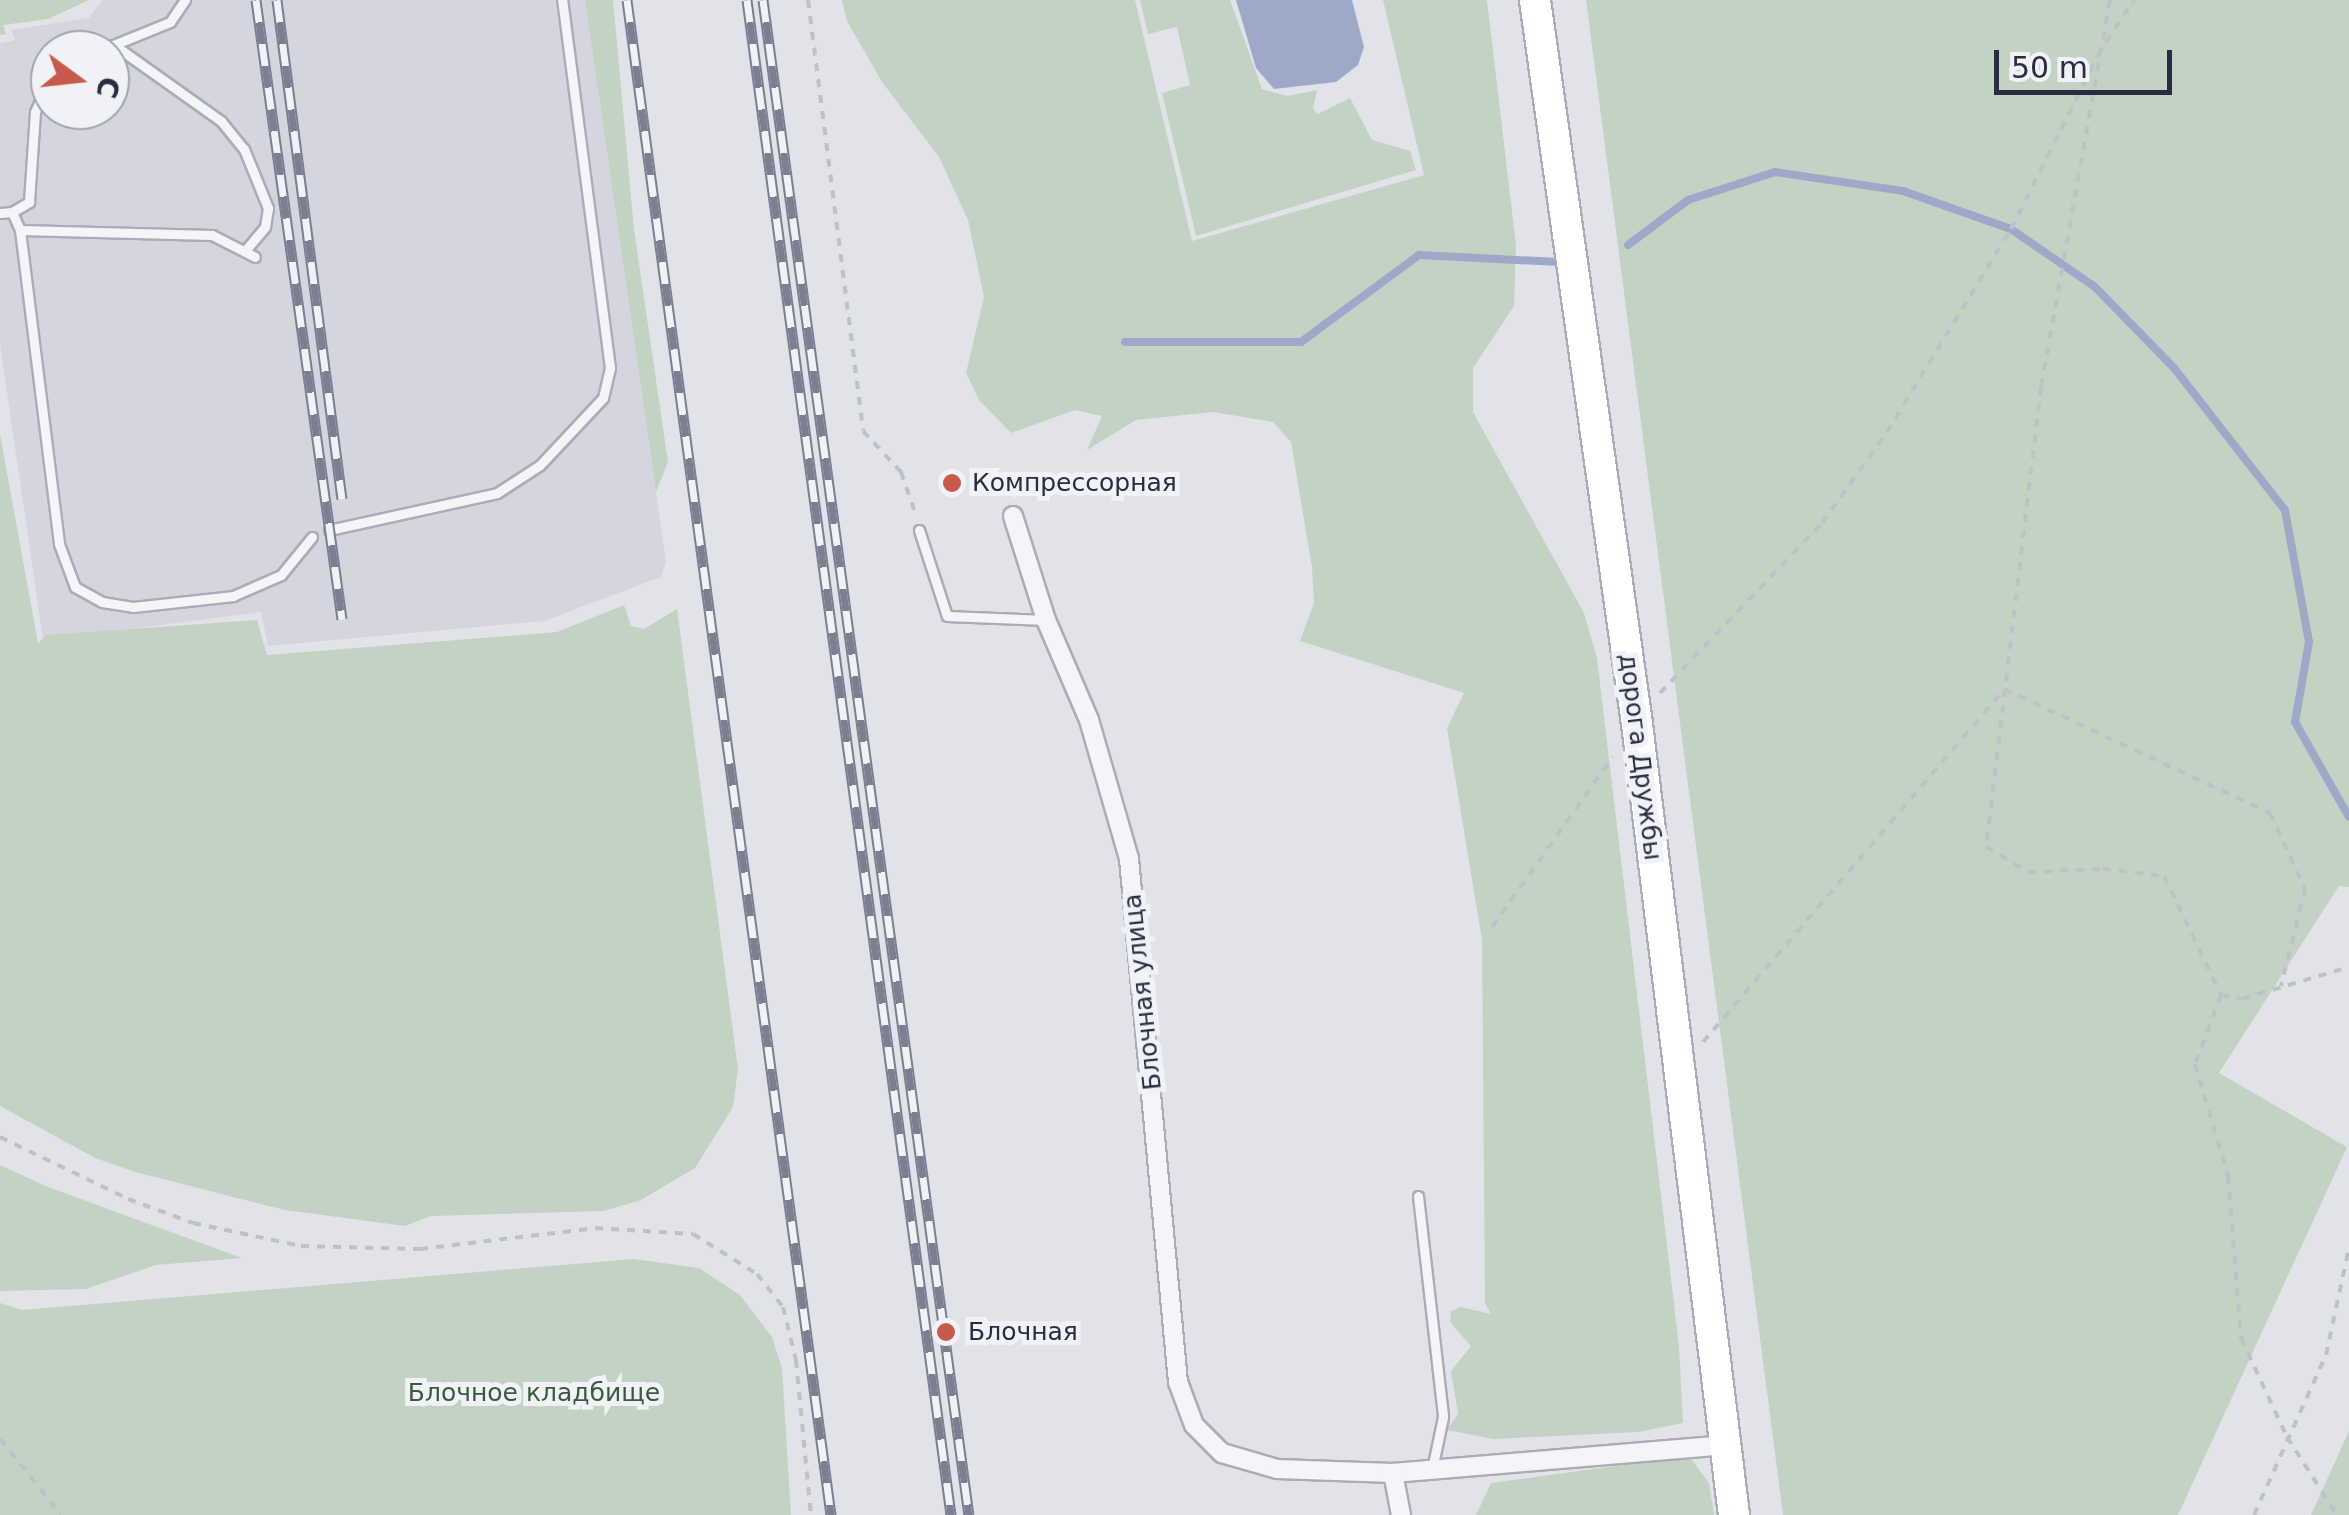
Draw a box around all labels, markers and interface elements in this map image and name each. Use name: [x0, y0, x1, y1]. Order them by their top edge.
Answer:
north arrow: [30, 30, 130, 130]
scale bar: [1999, 30, 2176, 92]
text: 50 m: [2011, 50, 2088, 85]
text: С: [89, 73, 126, 102]
place label: Компрессорная: [972, 468, 1177, 498]
marker: Компрессорная: [941, 472, 963, 494]
street label: дорога Дружбы: [1612, 652, 1668, 862]
street label: Блочная улица: [1118, 892, 1168, 1092]
place label: Блочная: [968, 1317, 1078, 1347]
marker: Блочная: [933, 1319, 959, 1345]
park label: Блочное кладбище: [408, 1378, 660, 1408]

